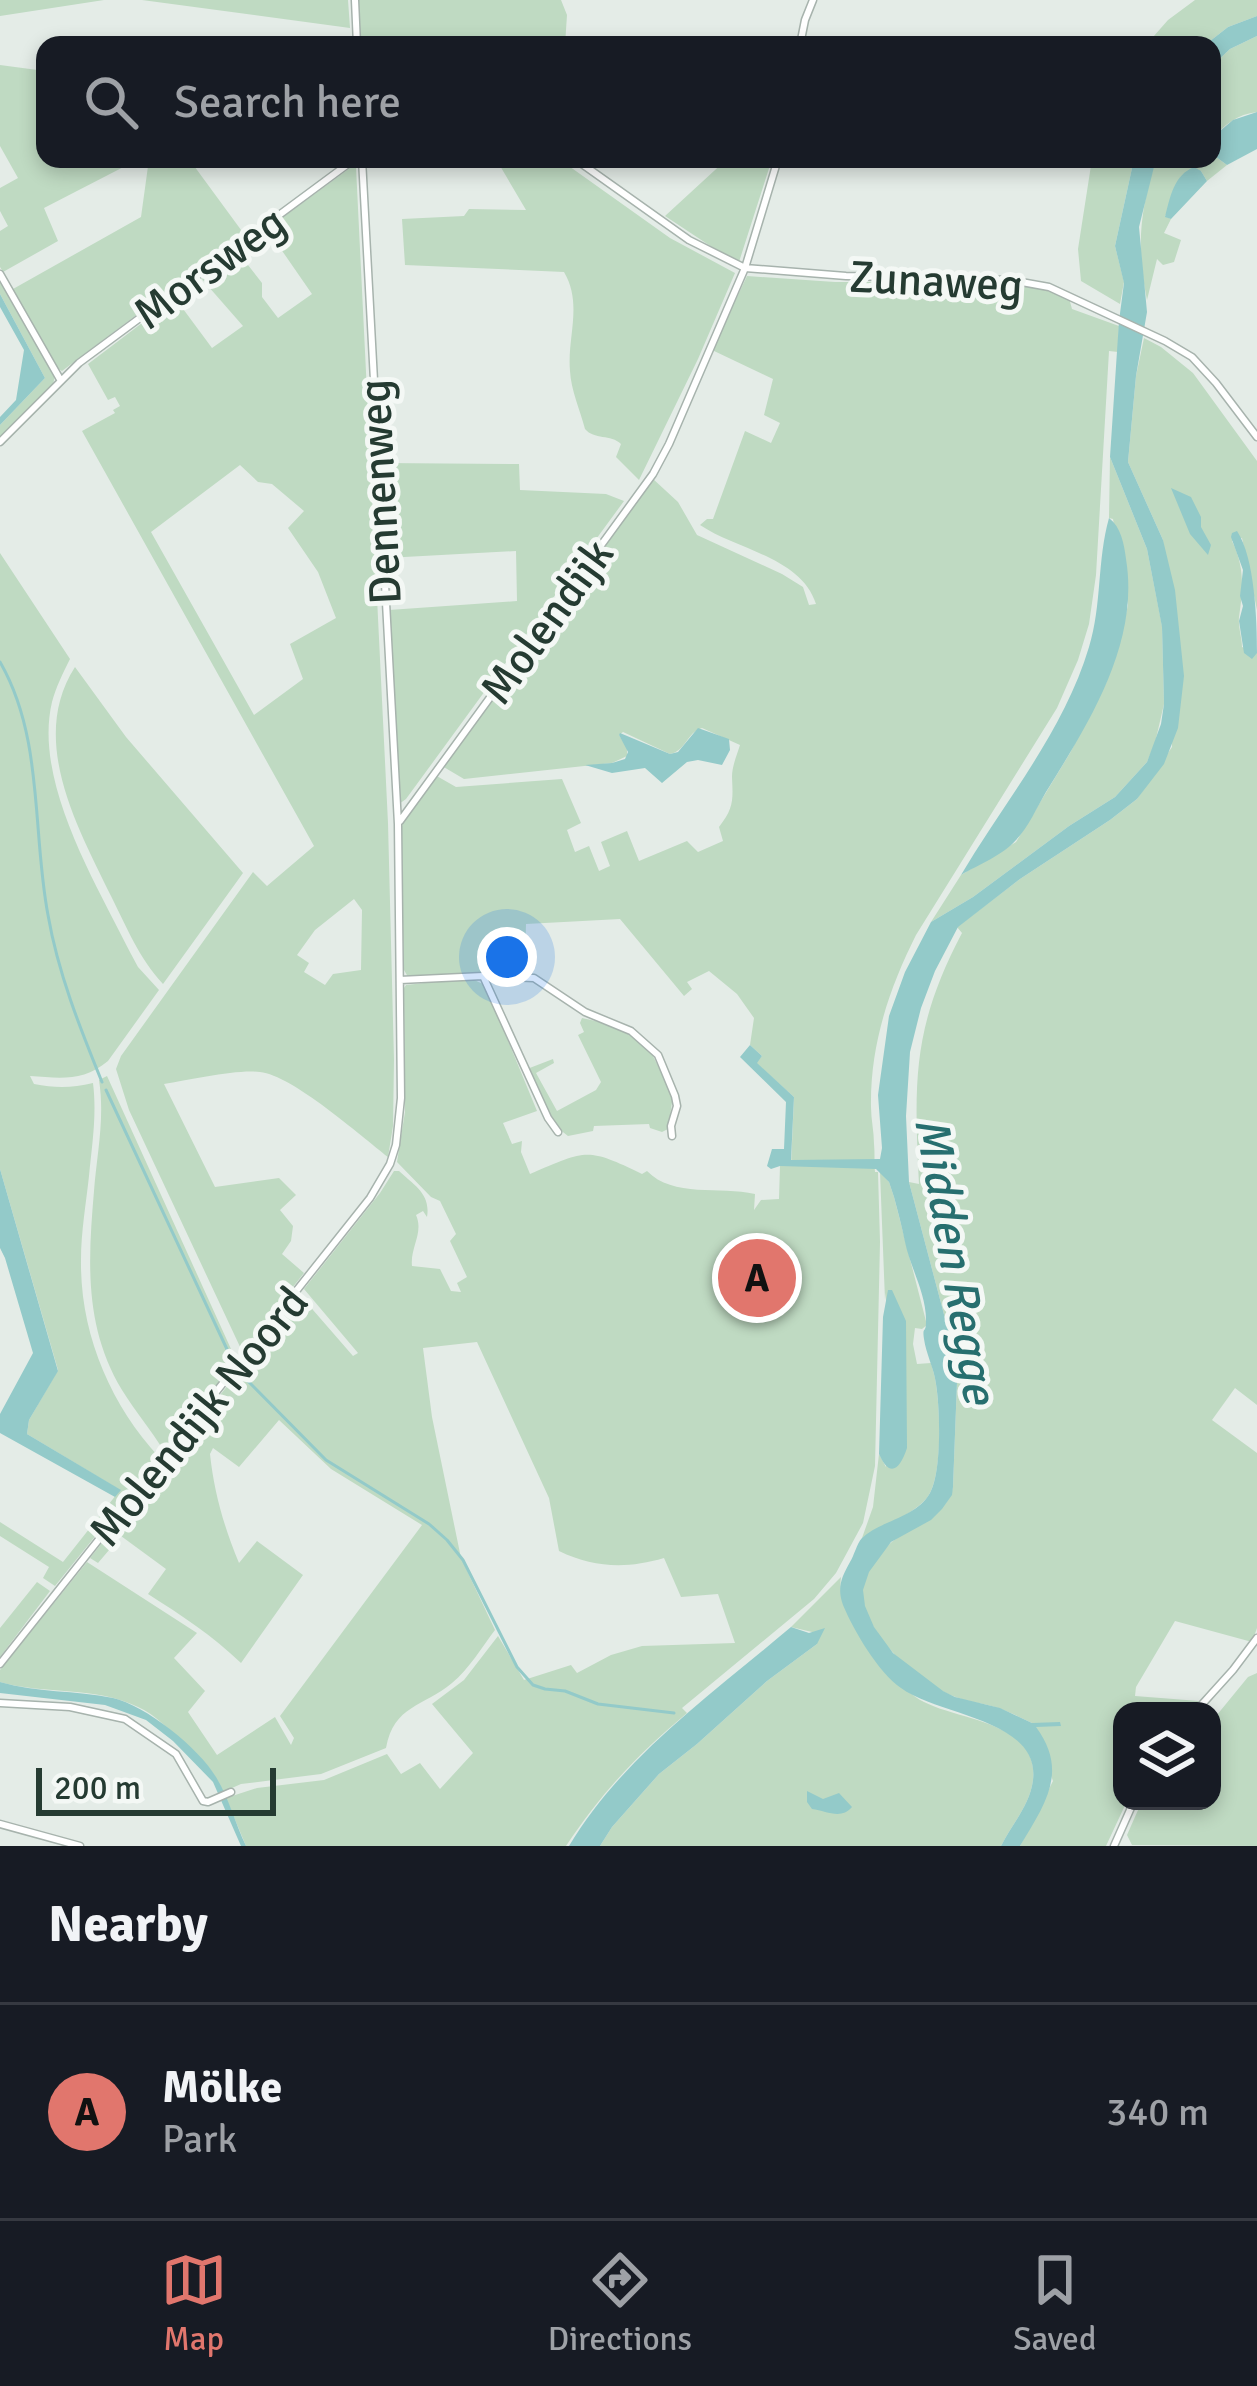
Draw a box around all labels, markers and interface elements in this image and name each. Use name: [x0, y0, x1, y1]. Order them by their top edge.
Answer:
search box: [36, 36, 1221, 168]
icon: search: [78, 69, 144, 135]
text: Search here: [174, 75, 401, 130]
street label: Morsweg: [123, 195, 297, 342]
street label: Zunaweg: [848, 249, 1024, 314]
street label: Dennenweg: [347, 378, 414, 606]
street label: Molendijk: [469, 529, 625, 715]
your location: [477, 927, 537, 987]
water label: Midden Regge: [901, 1112, 1010, 1410]
pin: A: [718, 1233, 796, 1323]
street label: Molendijk Noord: [78, 1276, 321, 1558]
map controls: [1113, 1702, 1221, 1810]
button: layers: [1113, 1702, 1221, 1810]
scale bar: [36, 1762, 276, 1815]
text: 200 m: [54, 1768, 141, 1809]
text: Nearby: [48, 1893, 208, 1956]
text: Mölke: [162, 2060, 282, 2115]
text: A: [75, 2088, 99, 2136]
text: 340 m: [1106, 2088, 1209, 2136]
text: Park: [162, 2115, 237, 2163]
tab: Map: [161, 2247, 227, 2360]
tab: Directions: [548, 2247, 692, 2360]
tab: Saved: [1013, 2247, 1096, 2360]

